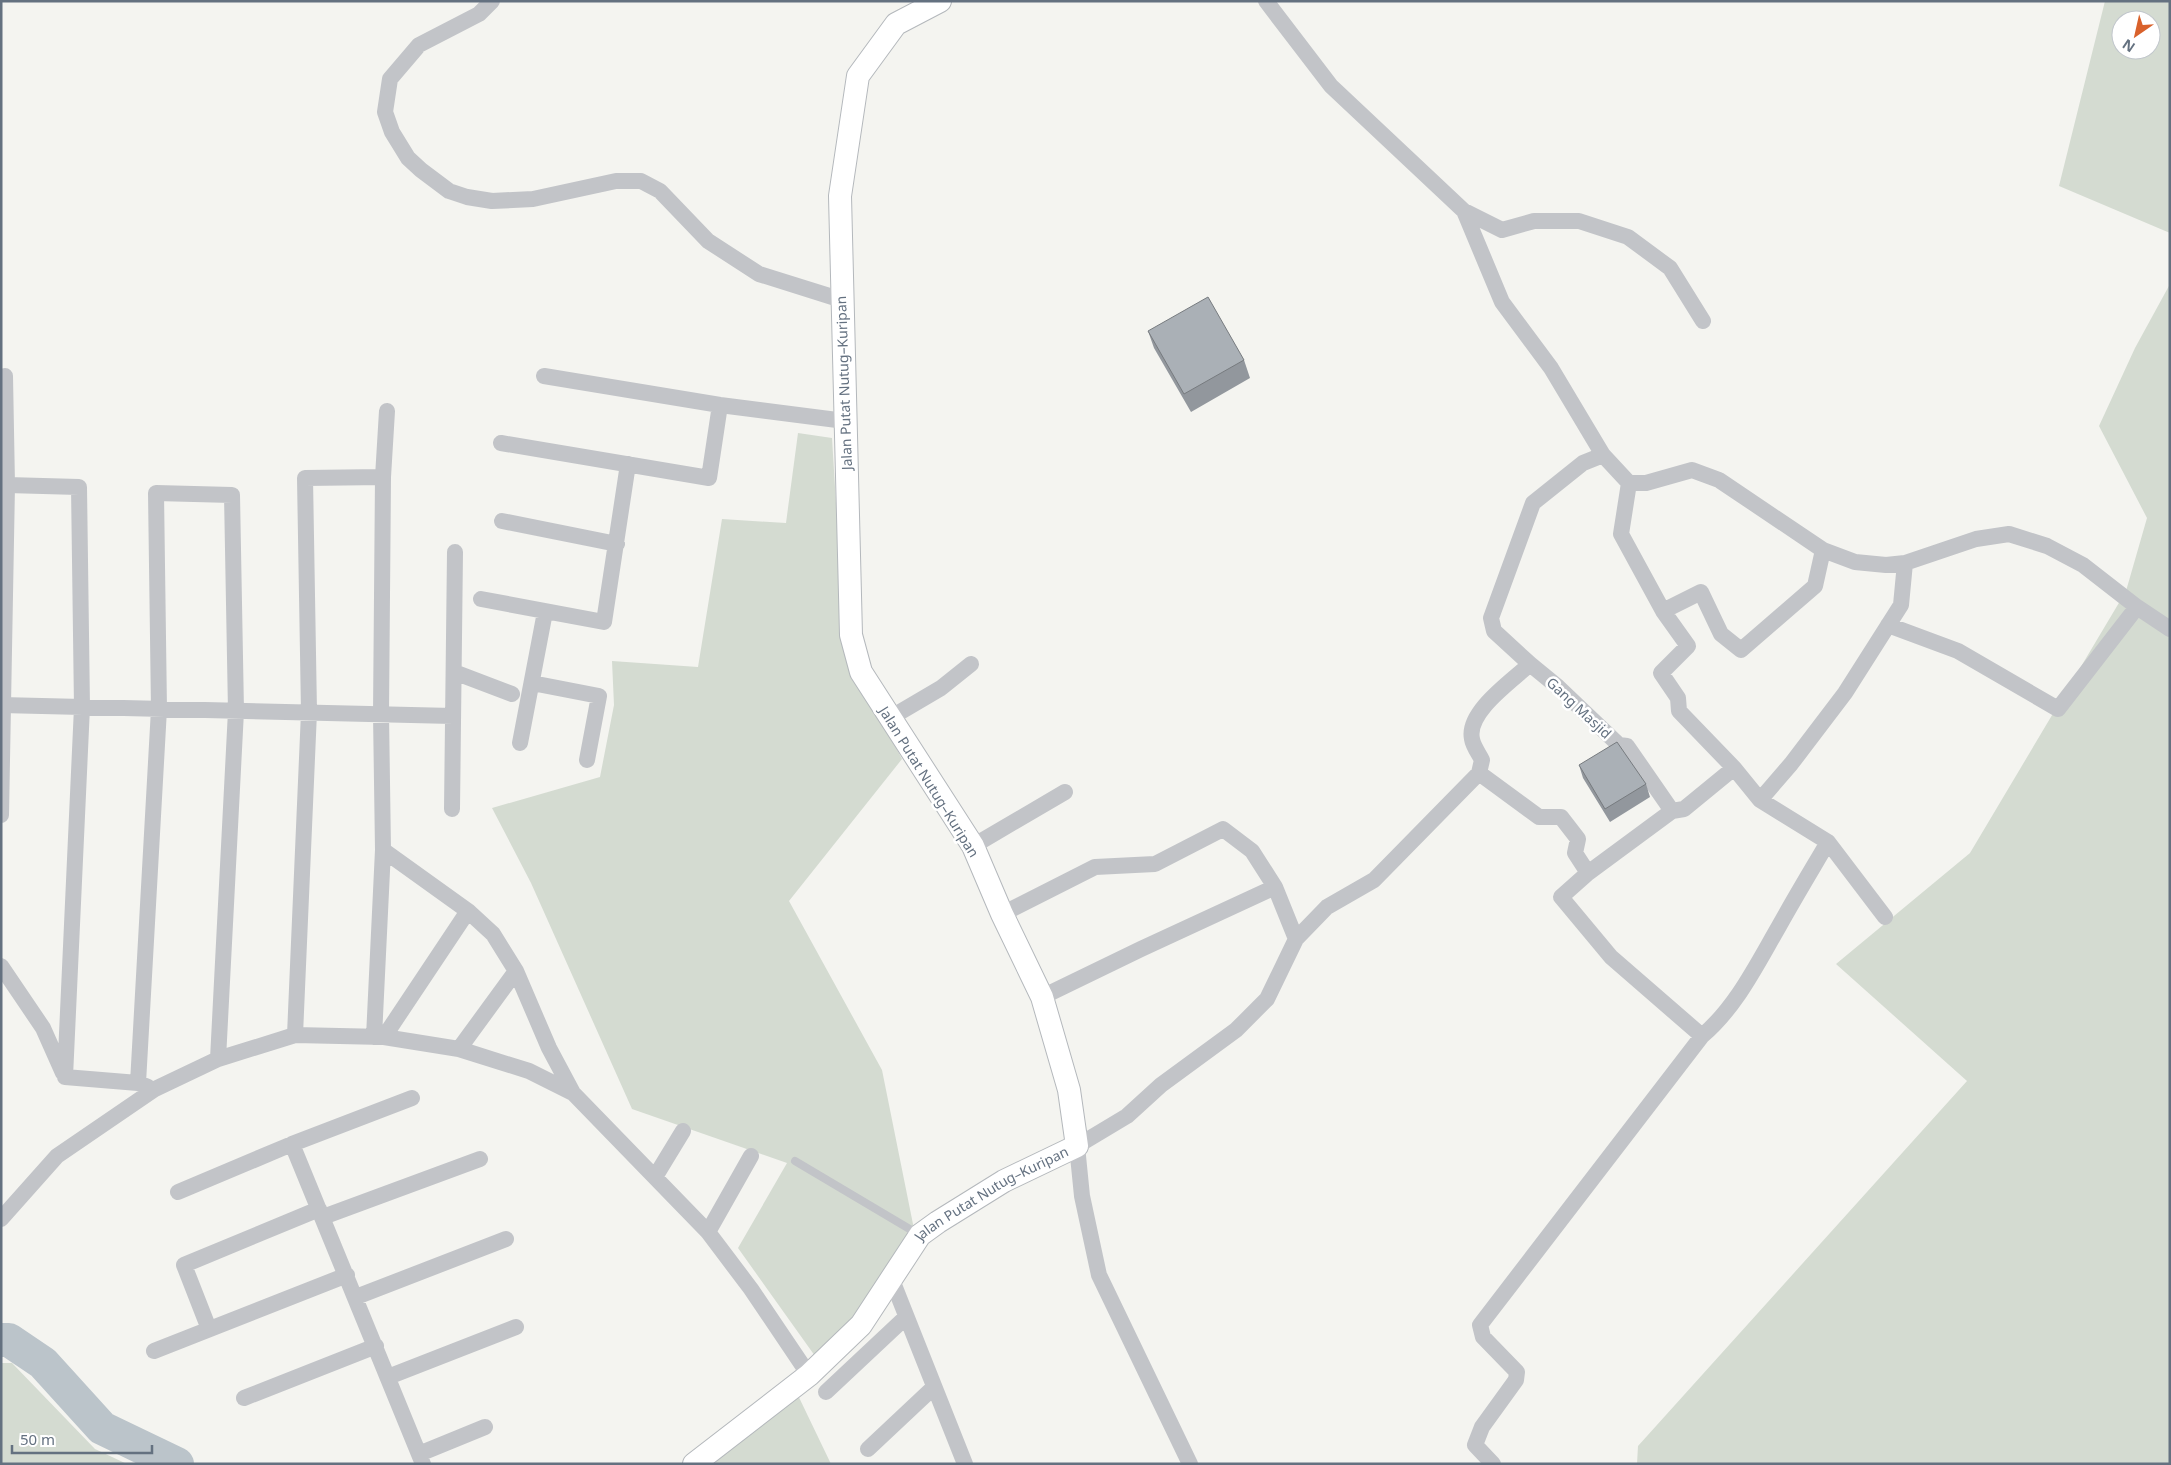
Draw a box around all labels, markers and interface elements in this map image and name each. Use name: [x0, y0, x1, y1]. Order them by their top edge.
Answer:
north arrow: [2111, 10, 2161, 60]
text: N: [2118, 35, 2138, 57]
street label: Jalan Putat Nutug–Kuripan: [831, 295, 856, 473]
street label: Gang Masjid: [1543, 673, 1616, 743]
street label: Jalan Putat Nutug–Kuripan: [874, 701, 984, 861]
street label: Jalan Putat Nutug–Kuripan: [908, 1142, 1071, 1245]
scale bar: [12, 1422, 152, 1454]
text: 50 m: [20, 1429, 55, 1449]

